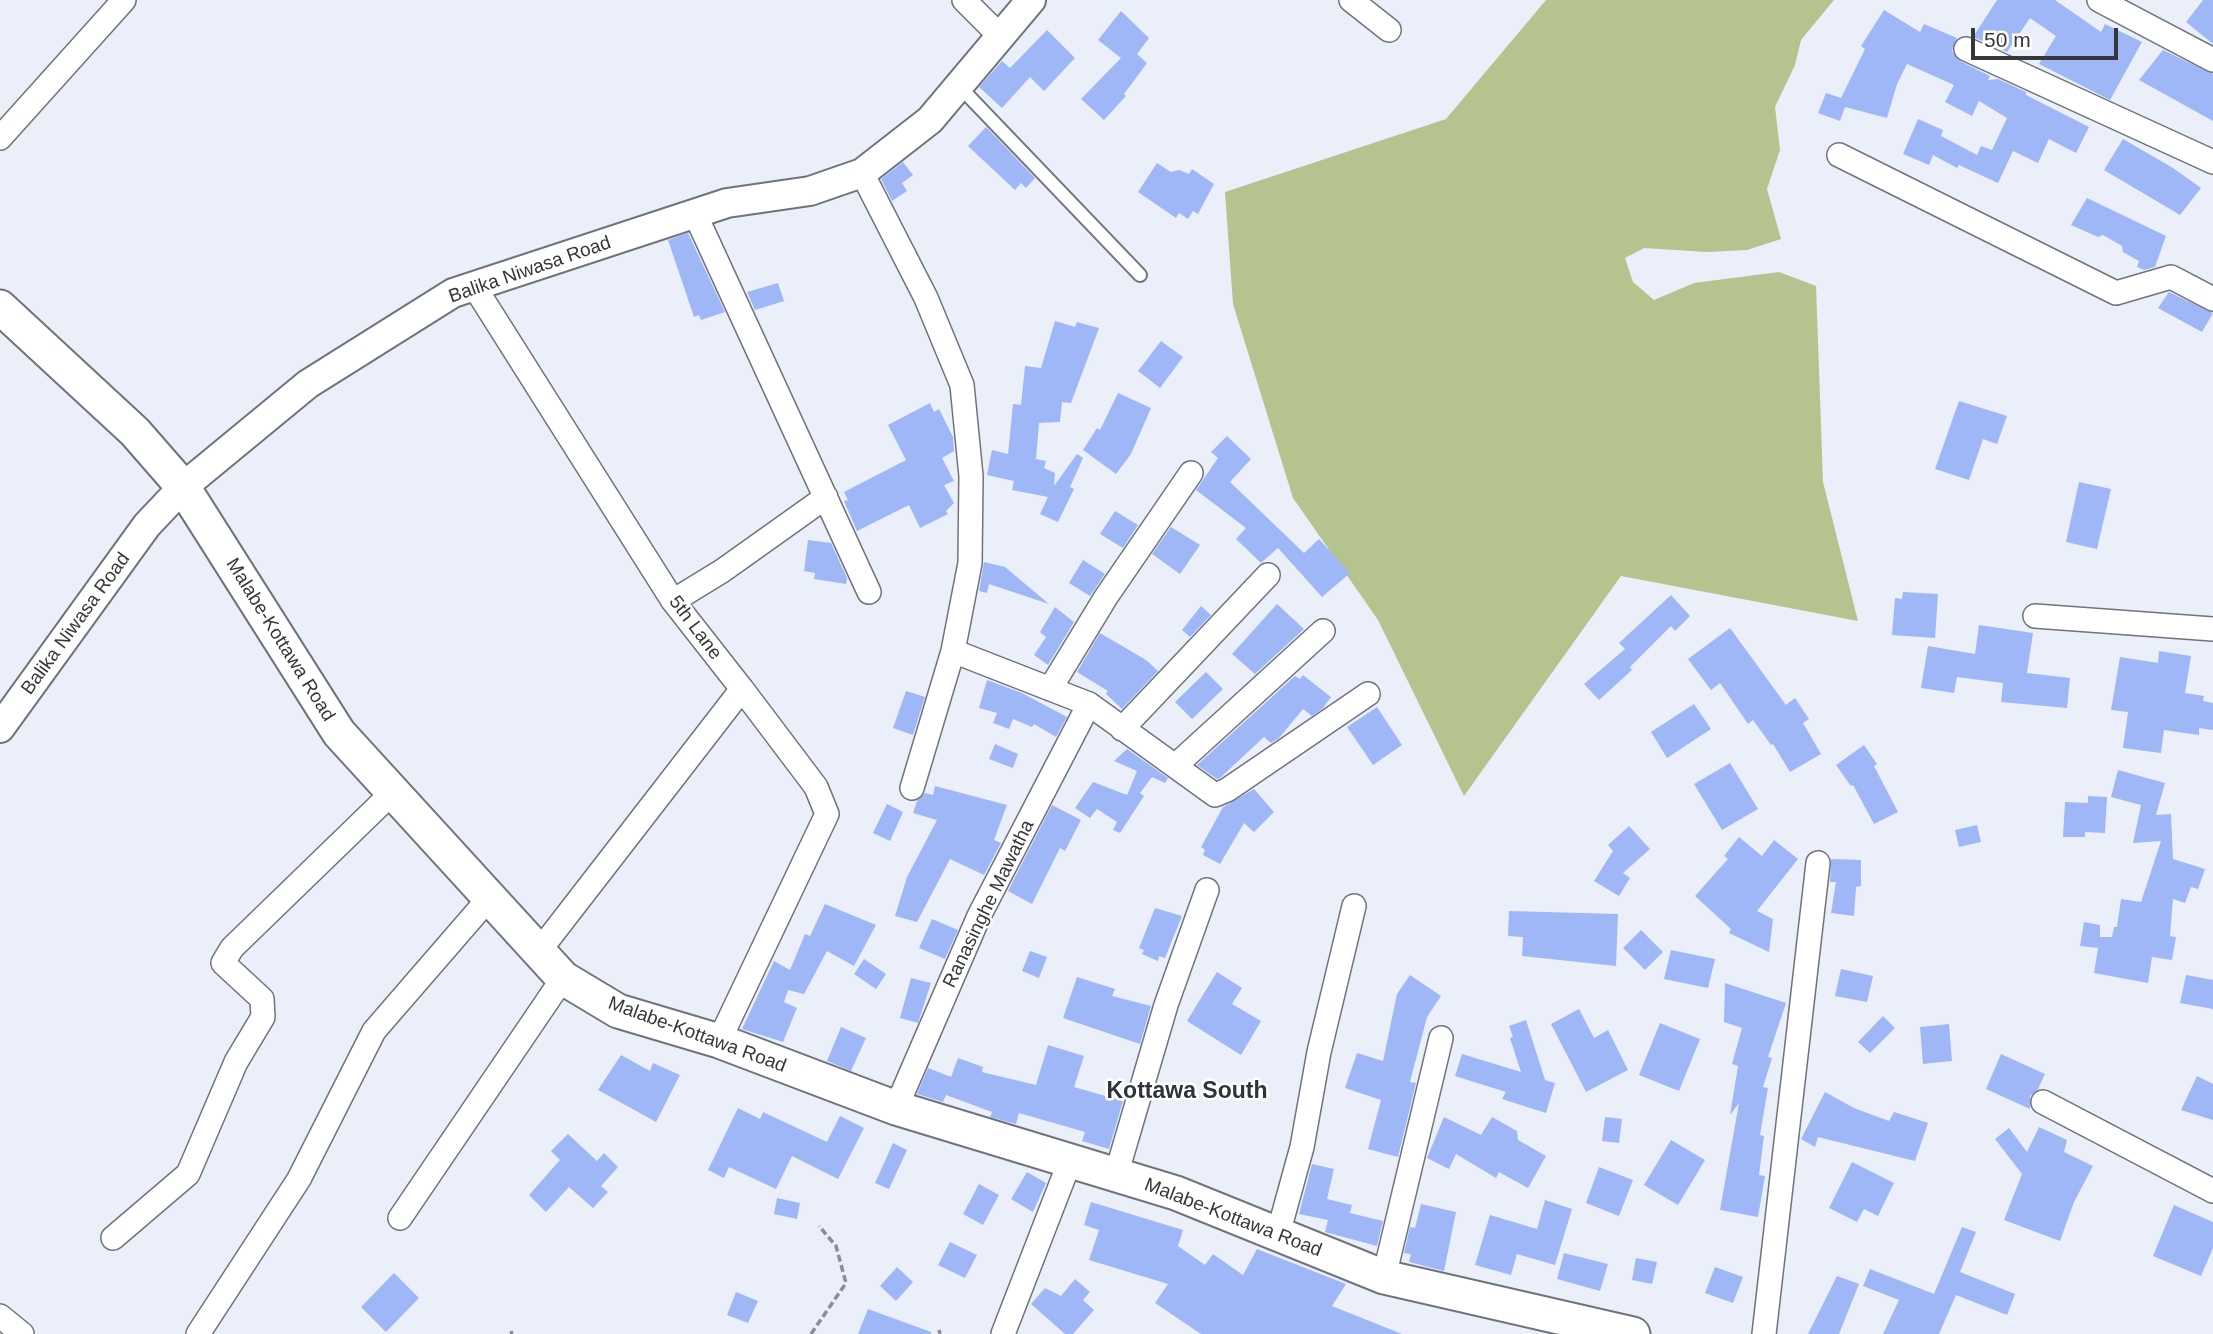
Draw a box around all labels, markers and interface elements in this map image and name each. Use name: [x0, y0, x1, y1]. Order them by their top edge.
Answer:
scale bar: [1975, 14, 2122, 58]
text: 50 m: [1984, 28, 2031, 51]
street label: Balika Niwasa Road: [446, 232, 614, 308]
street label: Balika Niwasa Road: [17, 549, 135, 699]
street label: Malabe-Kottawa Road: [221, 554, 339, 726]
street label: 5th Lane: [664, 592, 726, 664]
street label: Ranasinghe Mawatha: [938, 816, 1040, 992]
street label: Malabe-Kottawa Road: [605, 992, 789, 1078]
district label: Kottawa South: [1107, 1078, 1267, 1106]
street label: Malabe-Kottawa Road: [1141, 1174, 1325, 1262]

